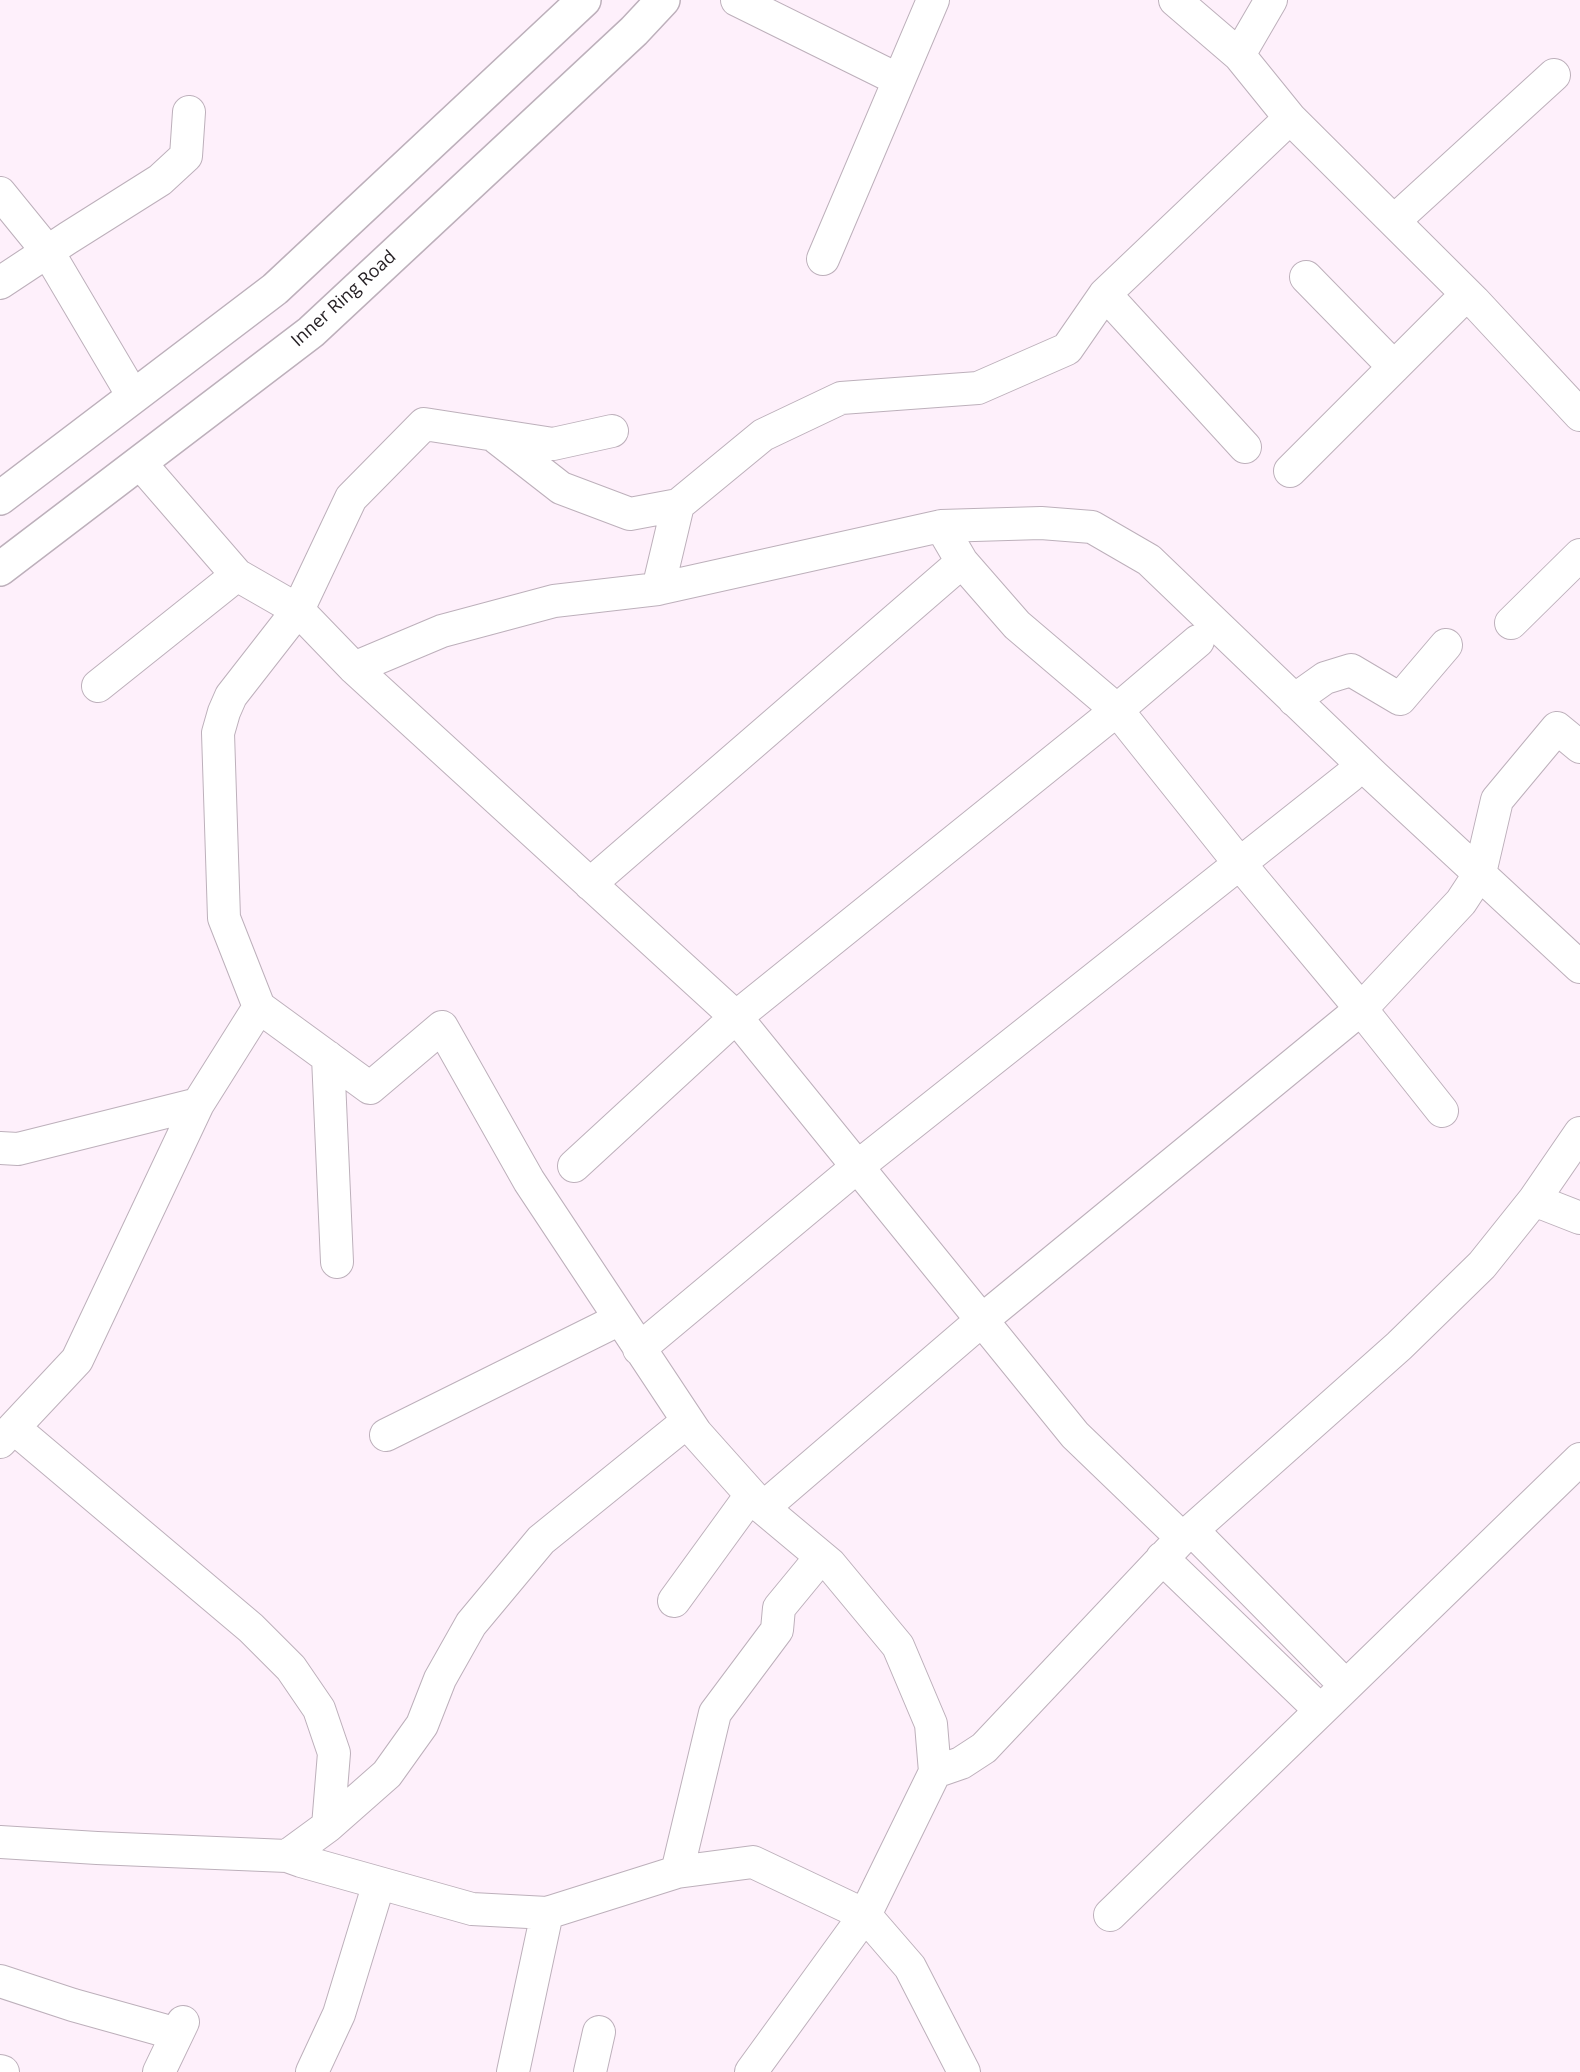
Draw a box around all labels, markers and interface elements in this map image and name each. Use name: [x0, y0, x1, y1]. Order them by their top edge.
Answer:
street label: Inner Ring Road: [287, 246, 401, 352]

